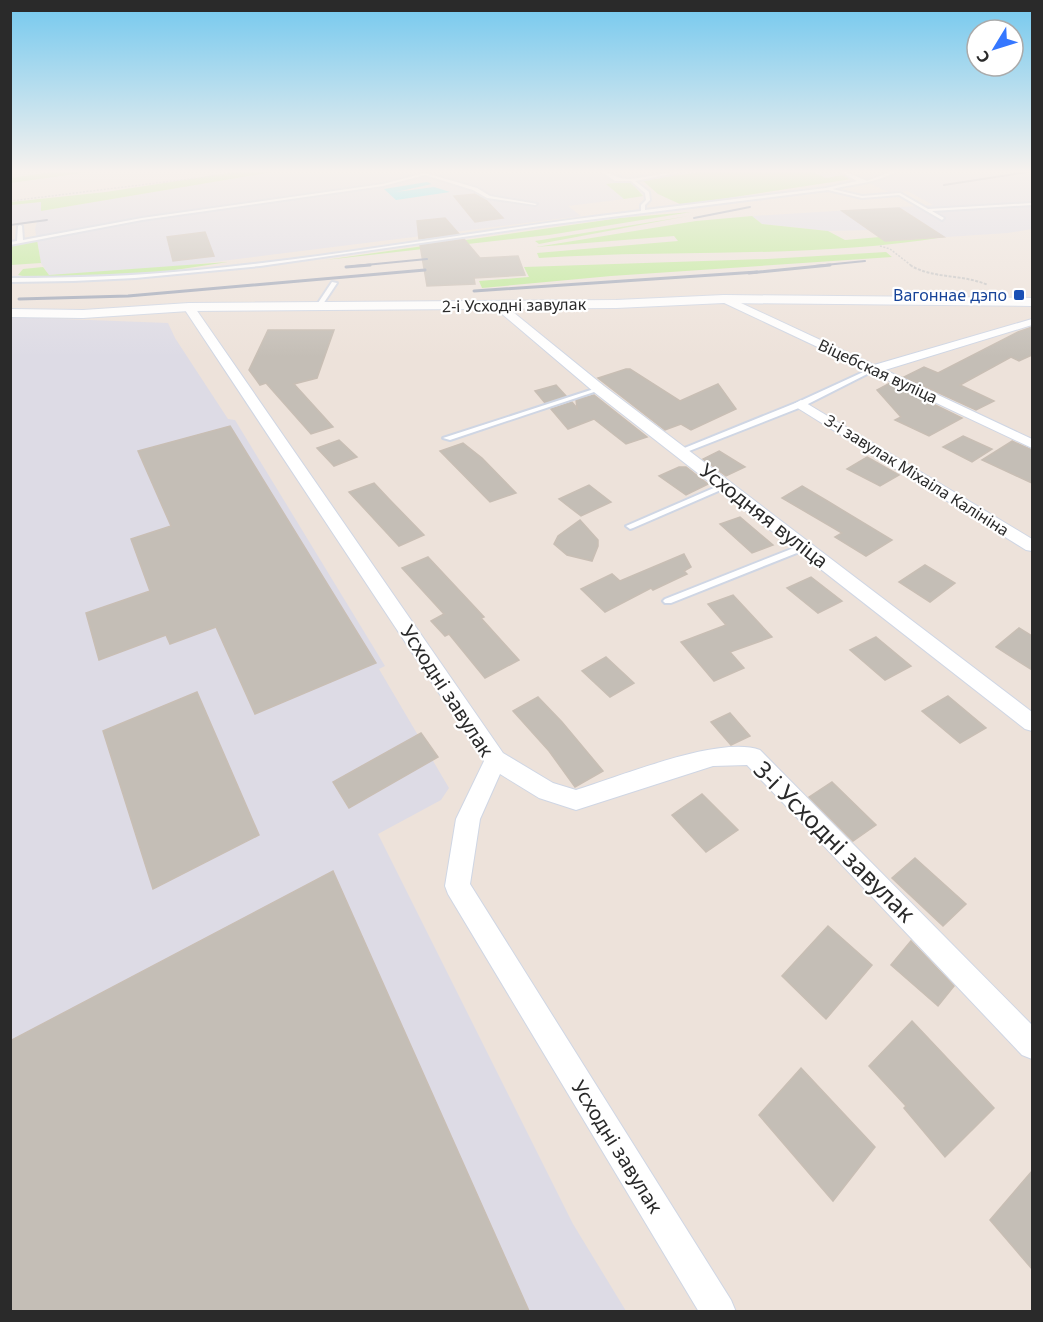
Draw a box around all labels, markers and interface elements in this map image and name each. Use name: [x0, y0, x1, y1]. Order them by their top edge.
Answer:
north arrow: [965, 18, 1025, 78]
text: С: [971, 46, 995, 68]
place label: Вагоннае дэпо: [893, 284, 1007, 306]
marker: Вагоннае дэпо: [1012, 288, 1026, 302]
street label: 2-і Усходні завулак: [442, 293, 587, 317]
street label: Віцебская вуліца: [815, 334, 941, 408]
street label: 3-і завулак Міхаіла Калініна: [821, 409, 1013, 541]
street label: Усходняя вуліца: [695, 457, 834, 574]
street label: Усходні завулак: [395, 620, 500, 762]
street label: 3-і Усходні завулак: [747, 753, 923, 929]
street label: Усходні завулак: [566, 1075, 669, 1219]

